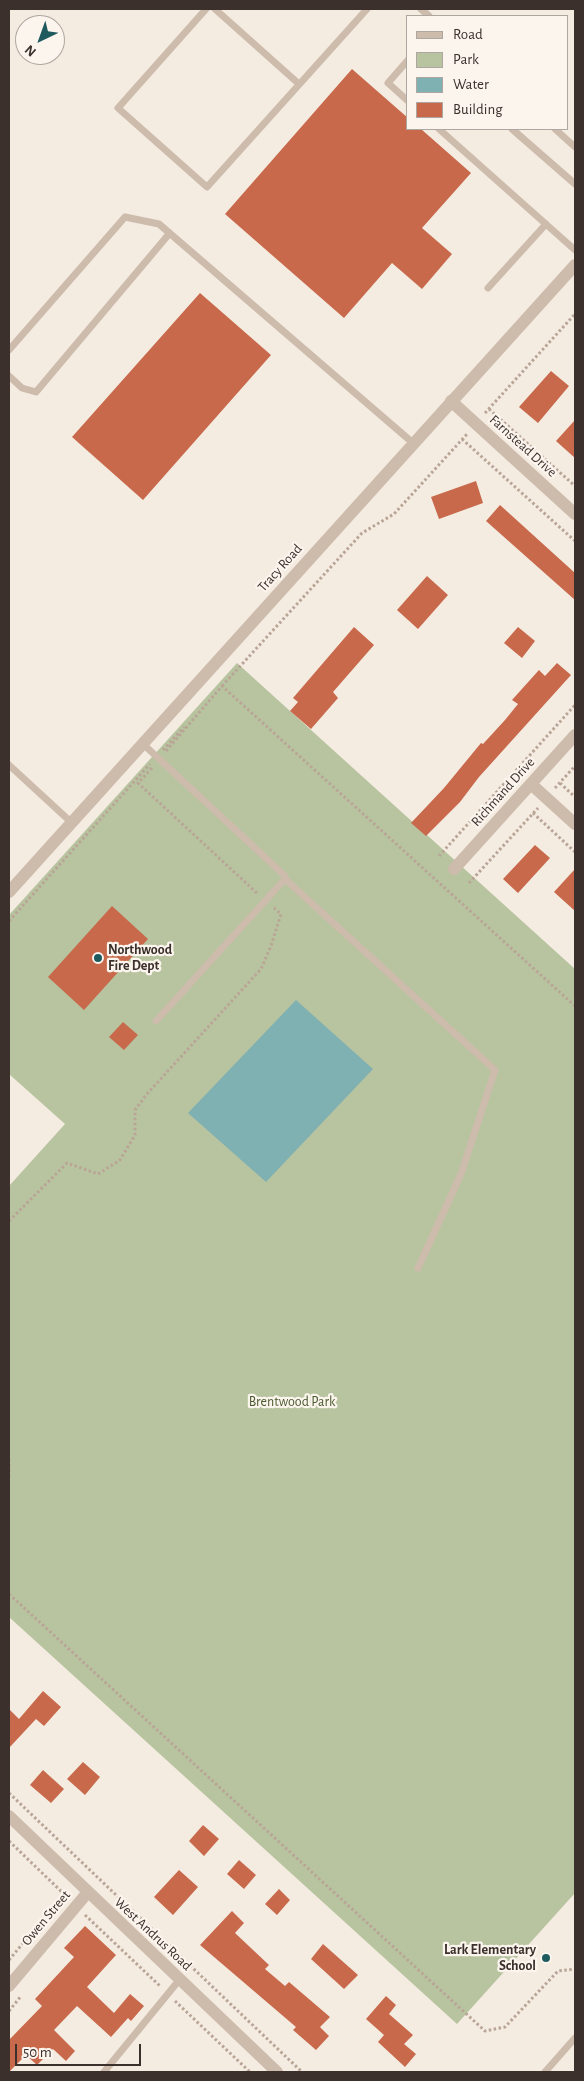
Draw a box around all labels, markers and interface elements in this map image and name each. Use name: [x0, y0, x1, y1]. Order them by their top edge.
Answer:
north arrow: [15, 15, 65, 65]
legend: [406, 15, 569, 130]
text: Road: [453, 27, 483, 42]
text: N: [22, 42, 39, 59]
text: Park: [453, 52, 479, 67]
text: Water: [453, 77, 489, 92]
text: Building: [453, 102, 503, 117]
street label: Farnstead Drive: [486, 411, 560, 481]
street label: Tracy Road: [254, 541, 306, 595]
street label: Richmand Drive: [468, 754, 538, 830]
place label: Northwood Fire Dept: [108, 942, 172, 974]
marker: Northwood Fire Dept: [92, 952, 104, 964]
park label: Brentwood Park: [249, 1394, 335, 1410]
street label: Owen Street: [18, 1887, 74, 1949]
street label: West Andrus Road: [111, 1894, 195, 1974]
place label: Lark Elementary School: [444, 1942, 536, 1974]
marker: Lark Elementary School: [540, 1952, 552, 1964]
scale bar: [18, 2034, 144, 2066]
text: 50 m: [23, 2045, 52, 2060]

